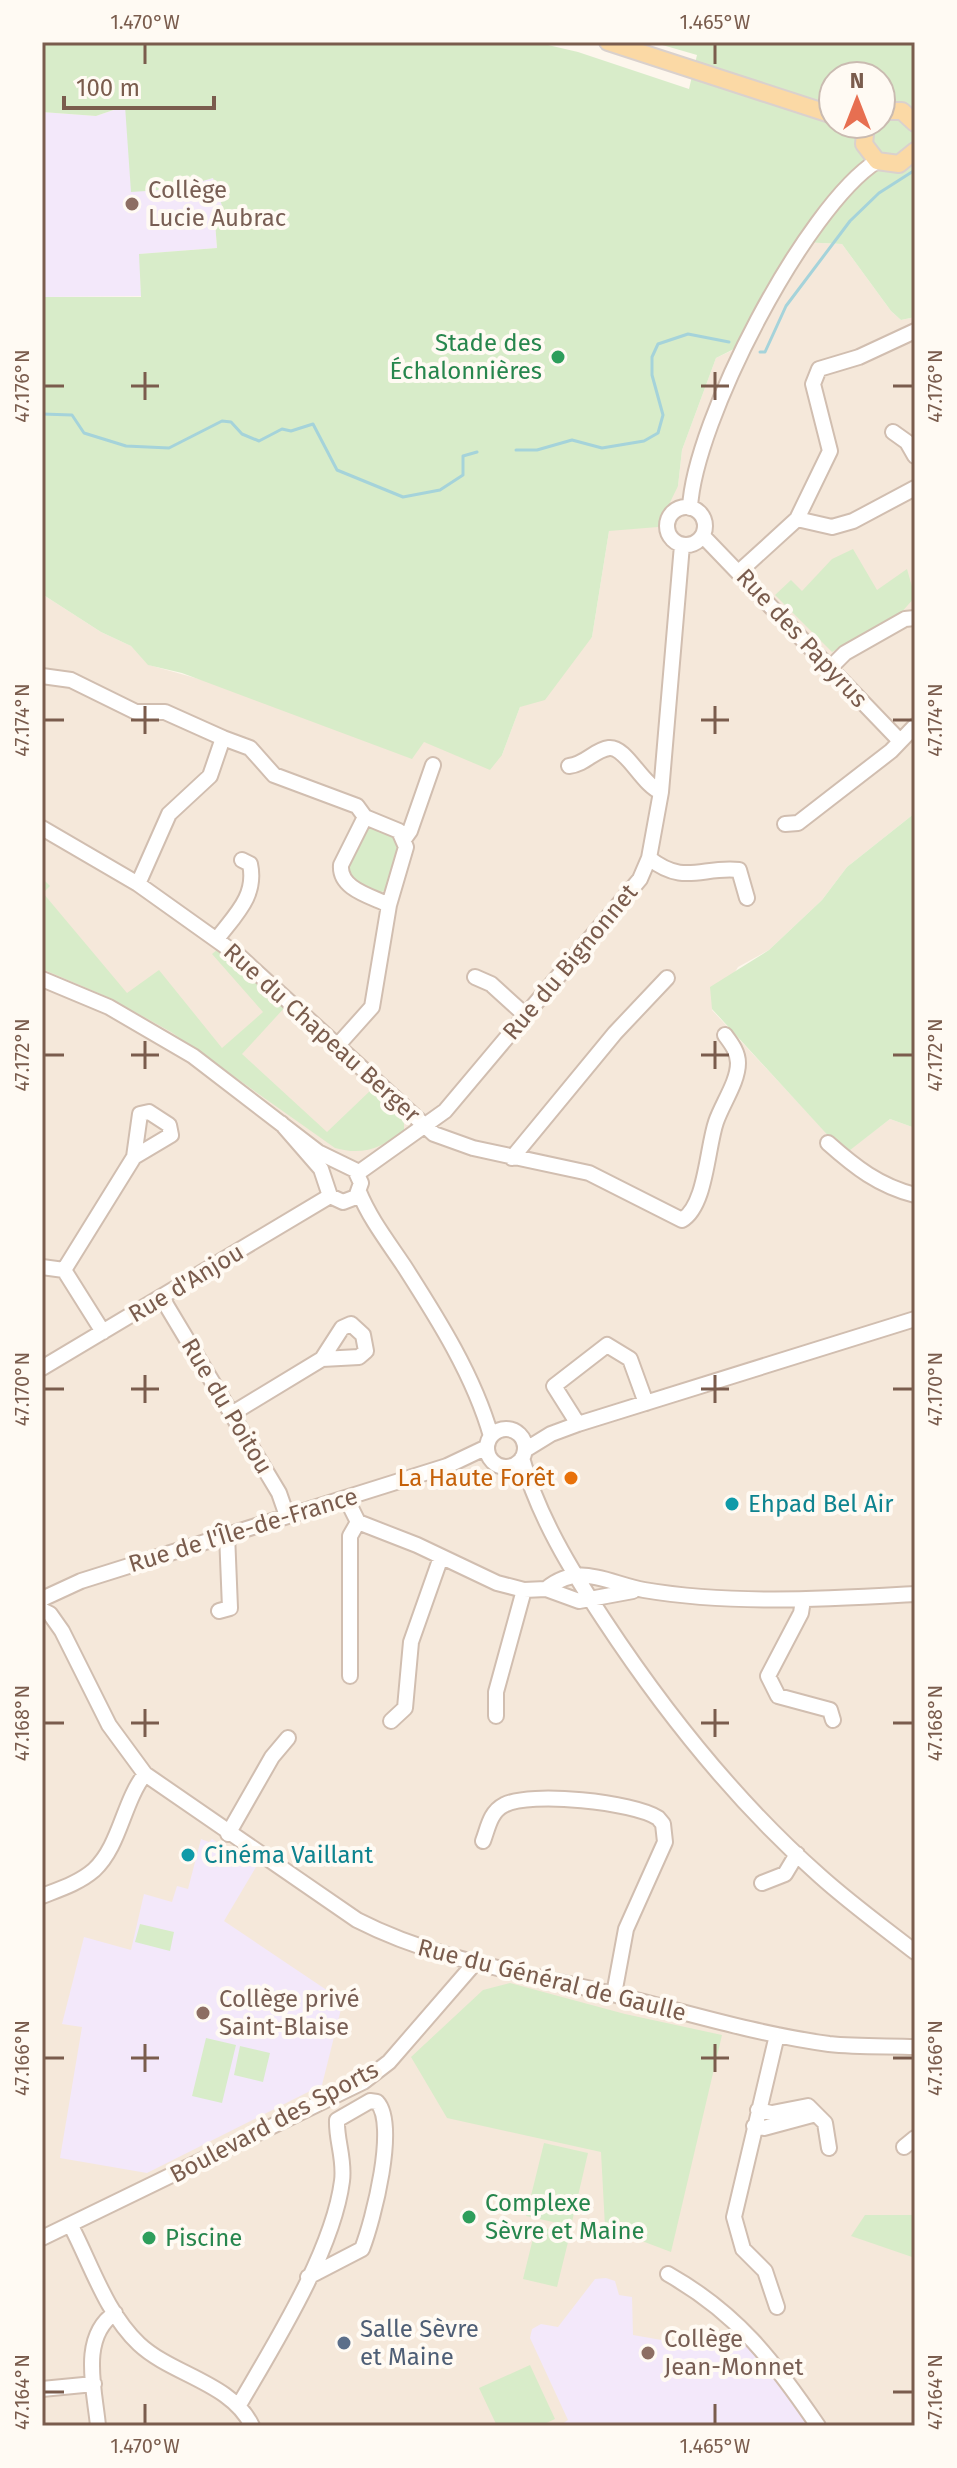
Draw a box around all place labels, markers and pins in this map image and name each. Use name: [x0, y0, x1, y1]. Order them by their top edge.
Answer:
place label: Collège Lucie Aubrac: [148, 176, 286, 232]
marker: Collège Lucie Aubrac: [123, 195, 141, 213]
place label: Stade des Échalonnières: [390, 329, 542, 385]
marker: Stade des Échalonnières: [549, 348, 567, 366]
place label: La Haute Forêt: [398, 1464, 555, 1492]
marker: La Haute Forêt: [562, 1469, 580, 1487]
place label: Ehpad Bel Air: [748, 1490, 894, 1518]
marker: Ehpad Bel Air: [723, 1495, 741, 1513]
place label: Cinéma Vaillant: [204, 1841, 374, 1869]
marker: Cinéma Vaillant: [179, 1846, 197, 1864]
place label: Collège privé Saint-Blaise: [219, 1985, 360, 2041]
marker: Collège privé Saint-Blaise: [194, 2004, 212, 2022]
place label: Complexe Sèvre et Maine: [485, 2189, 645, 2245]
marker: Complexe Sèvre et Maine: [460, 2208, 478, 2226]
place label: Piscine: [165, 2224, 242, 2252]
marker: Piscine: [140, 2229, 158, 2247]
place label: Salle Sèvre et Maine: [360, 2315, 479, 2371]
place label: Collège Jean-Monnet: [664, 2325, 804, 2381]
marker: Salle Sèvre et Maine: [335, 2334, 353, 2352]
marker: Collège Jean-Monnet: [639, 2344, 657, 2362]

